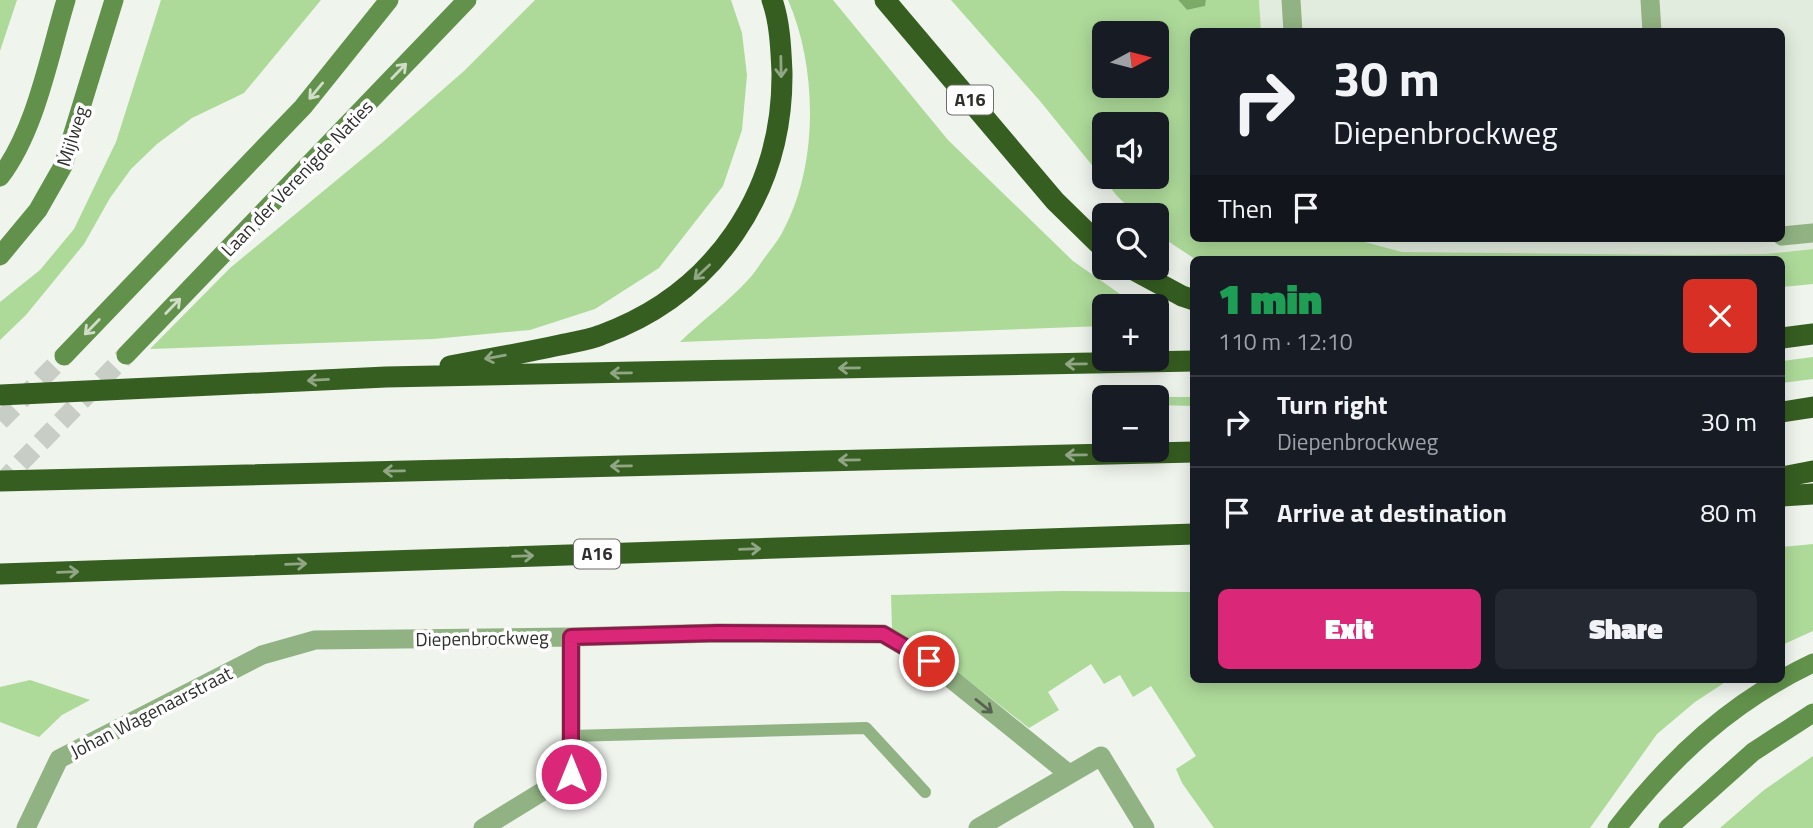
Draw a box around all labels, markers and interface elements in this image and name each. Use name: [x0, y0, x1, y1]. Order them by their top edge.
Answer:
north arrow: [1092, 21, 1169, 98]
map controls: [1092, 21, 1169, 462]
text: 30 m: [1333, 40, 1440, 115]
one-way arrow: [775, 56, 788, 79]
icon: right: [1218, 56, 1309, 147]
one-way arrow: [391, 62, 407, 80]
one-way arrow: [308, 82, 324, 100]
road number: A16: [947, 86, 993, 114]
street label: Laan der Verenigde Naties: [214, 92, 380, 263]
street label: Mijlweg: [48, 101, 95, 170]
text: Diepenbrockweg: [1333, 108, 1558, 156]
button: sound: [1092, 112, 1169, 189]
text: Then: [1218, 189, 1273, 228]
icon: arrive: [1287, 189, 1325, 227]
button: search: [1092, 203, 1169, 280]
one-way arrow: [694, 264, 711, 281]
text: 1 min: [1218, 266, 1322, 330]
button: close: [1683, 279, 1757, 353]
button: +: [1092, 294, 1169, 371]
one-way arrow: [165, 298, 182, 315]
one-way arrow: [83, 318, 100, 335]
text: 110 m · 12:10: [1218, 324, 1353, 359]
one-way arrow: [484, 351, 507, 364]
one-way arrow: [1065, 357, 1088, 370]
one-way arrow: [838, 361, 861, 375]
one-way arrow: [610, 366, 633, 379]
one-way arrow: [307, 374, 330, 387]
button: −: [1092, 385, 1169, 462]
text: Turn right: [1277, 385, 1388, 424]
text: 30 m: [1700, 402, 1757, 441]
icon: right: [1218, 403, 1256, 441]
text: Diepenbrockweg: [1277, 424, 1438, 459]
one-way arrow: [1065, 448, 1088, 461]
one-way arrow: [838, 454, 861, 467]
one-way arrow: [610, 459, 633, 473]
one-way arrow: [383, 465, 406, 478]
text: Arrive at destination: [1277, 493, 1507, 532]
text: 80 m: [1700, 493, 1757, 532]
icon: arrive: [1218, 494, 1256, 532]
road number: A16: [574, 540, 620, 568]
one-way arrow: [739, 542, 762, 555]
one-way arrow: [511, 550, 534, 563]
one-way arrow: [284, 557, 307, 571]
one-way arrow: [56, 565, 79, 578]
button: Exit: [1218, 589, 1481, 669]
button: Share: [1495, 589, 1757, 669]
street label: Diepenbrockweg: [415, 622, 549, 653]
pin: [899, 631, 959, 691]
icon: arrive: [910, 642, 948, 680]
street label: Johan Wagenaarstraat: [65, 658, 237, 765]
one-way arrow: [974, 698, 992, 713]
position arrow: [534, 737, 608, 811]

